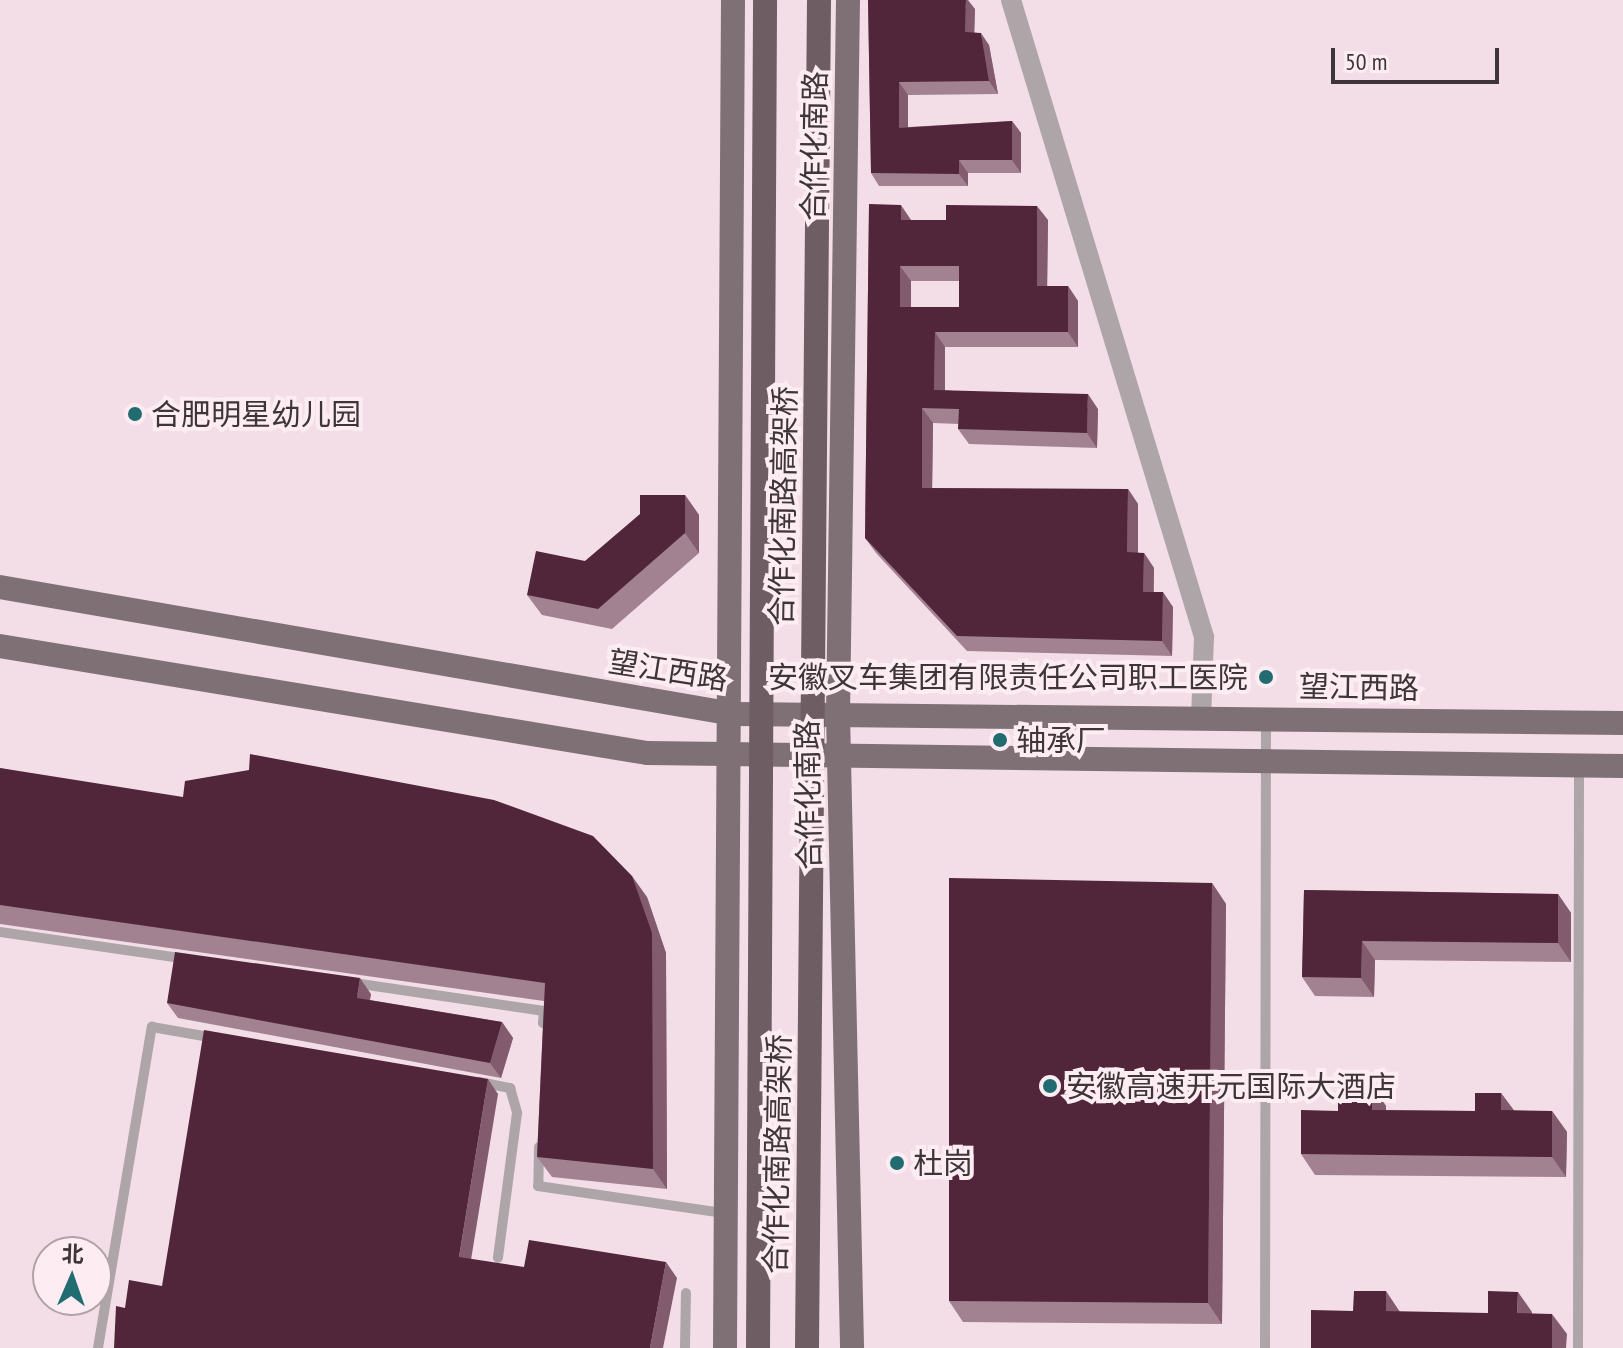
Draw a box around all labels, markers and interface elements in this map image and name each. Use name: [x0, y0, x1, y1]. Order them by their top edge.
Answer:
scale bar: [1335, 32, 1503, 82]
text: 50 m: [1345, 46, 1387, 77]
street label: 合作化南路: [795, 71, 833, 221]
street label: 合作化南路高架桥: [763, 386, 803, 626]
place label: 合肥明星幼儿园: [151, 396, 361, 432]
marker: 合肥明星幼儿园: [126, 405, 144, 423]
street label: 望江西路: [606, 643, 730, 697]
place label: 安徽叉车集团有限责任公司职工医院: [768, 659, 1248, 695]
marker: 安徽叉车集团有限责任公司职工医院: [1255, 666, 1277, 688]
street label: 望江西路: [1299, 668, 1419, 706]
street label: 合作化南路: [789, 720, 827, 870]
place label: 轴承厂: [1016, 722, 1106, 758]
marker: 轴承厂: [991, 731, 1009, 749]
street label: 合作化南路高架桥: [757, 1034, 797, 1274]
place label: 安徽高速开元国际大酒店: [1066, 1068, 1396, 1104]
marker: 安徽高速开元国际大酒店: [1041, 1077, 1059, 1095]
place label: 杜岗: [913, 1145, 973, 1181]
marker: 杜岗: [888, 1154, 906, 1172]
north arrow: [32, 1236, 112, 1316]
text: 北: [61, 1240, 84, 1268]

